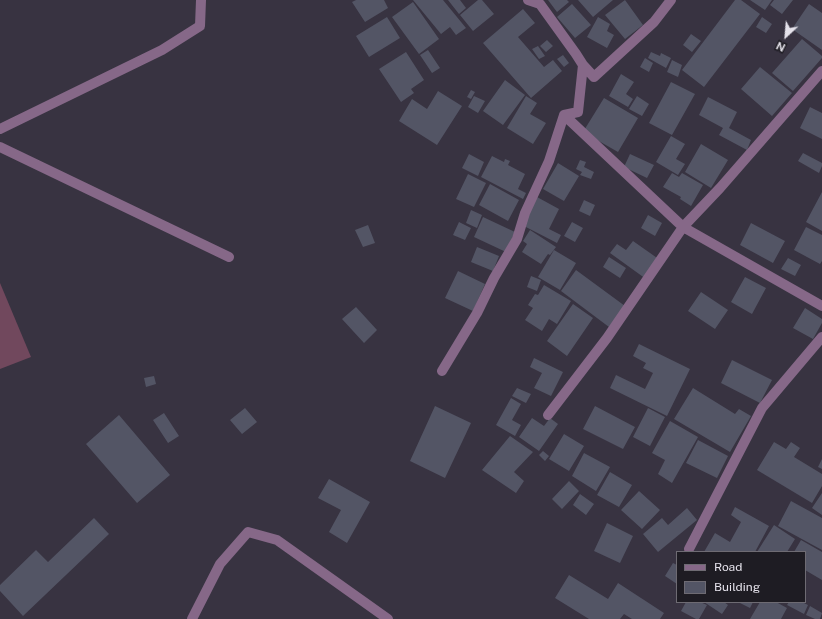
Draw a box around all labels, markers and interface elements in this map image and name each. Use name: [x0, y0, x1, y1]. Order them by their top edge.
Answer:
north arrow: [766, 16, 806, 56]
text: N: [774, 40, 787, 54]
legend: [676, 551, 806, 603]
text: Road: [714, 560, 742, 574]
text: Building: [714, 580, 760, 594]

